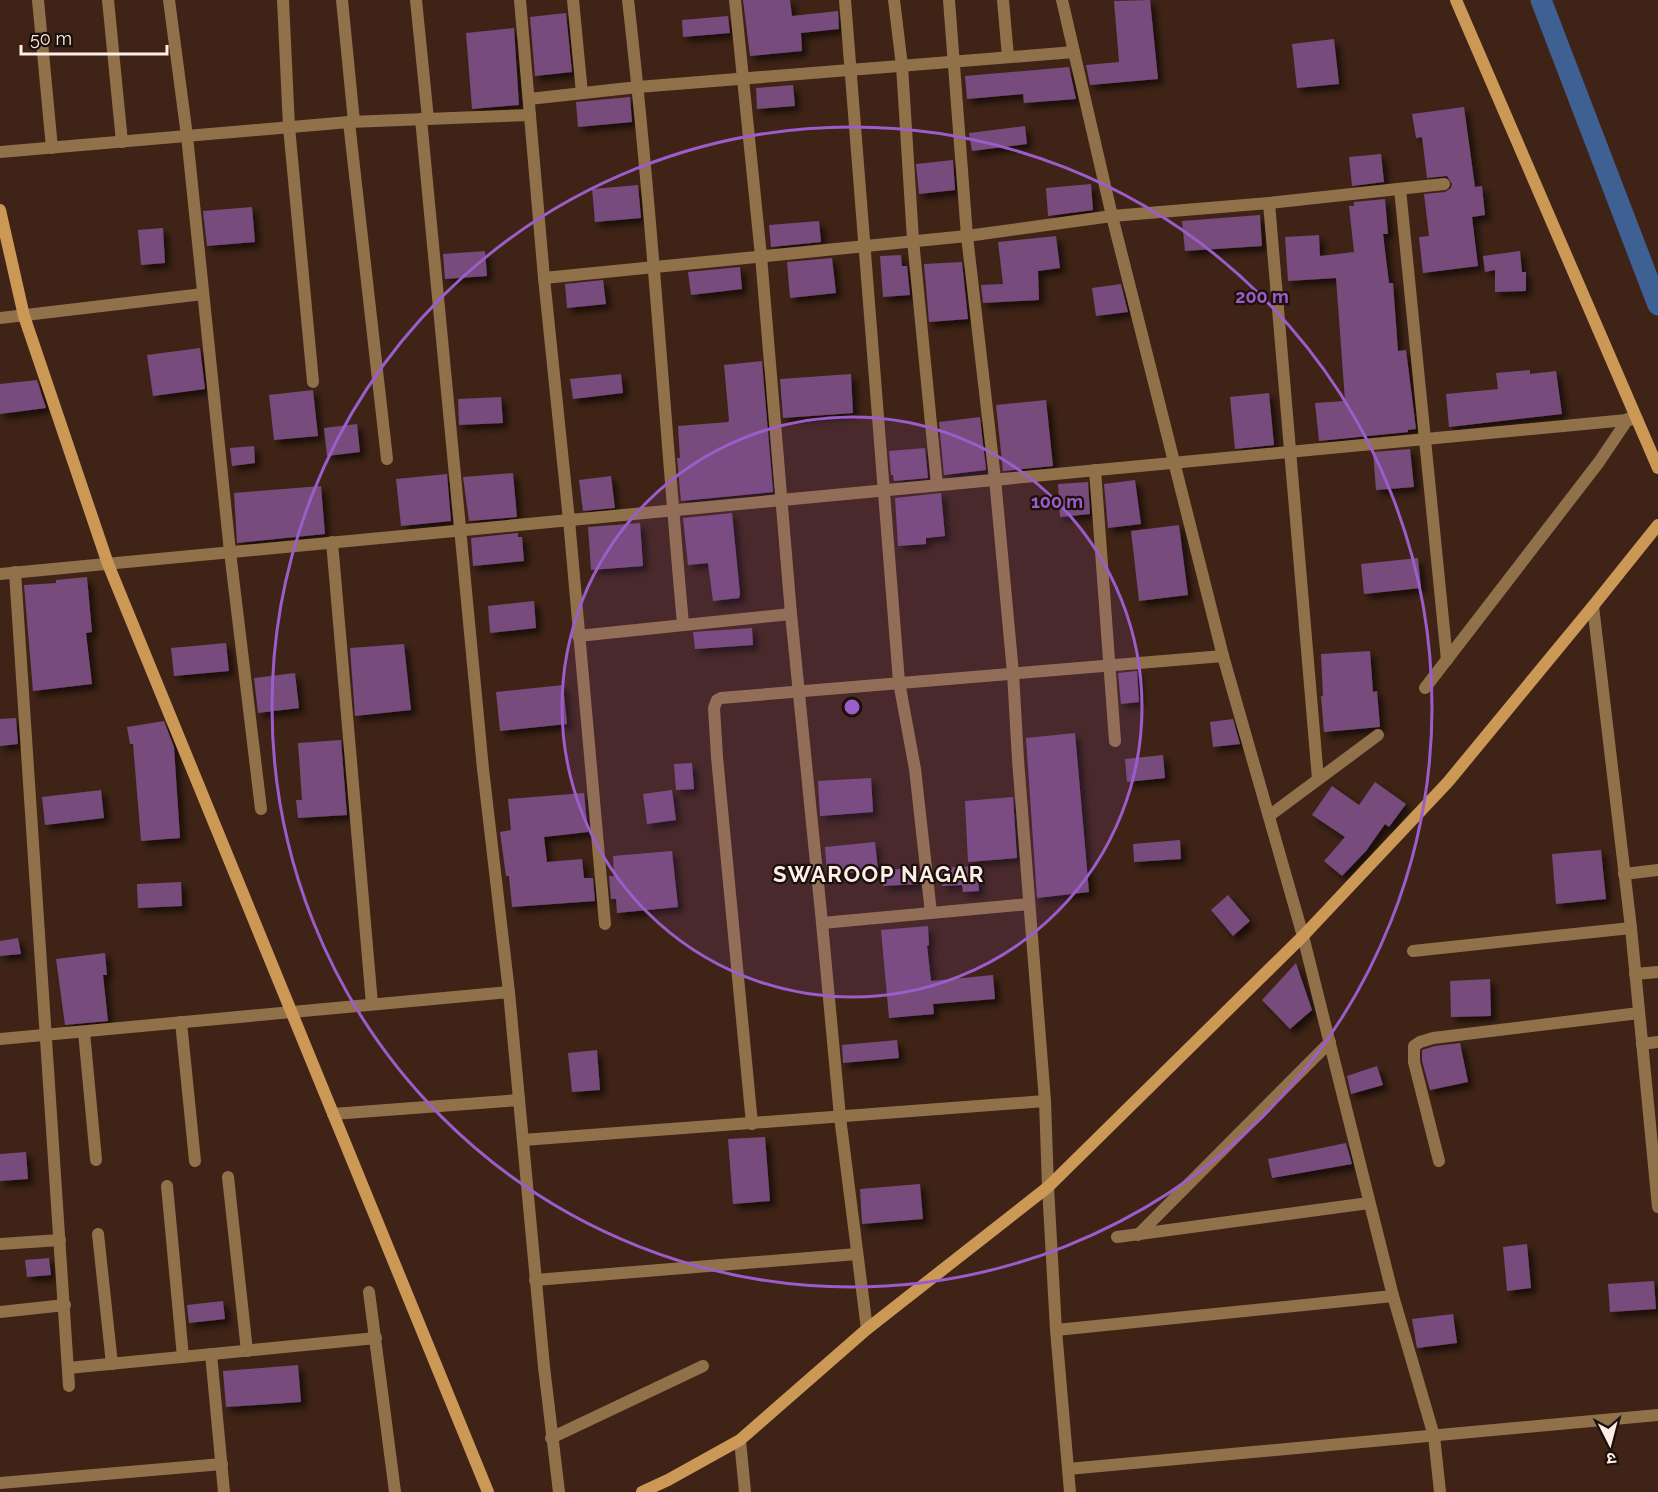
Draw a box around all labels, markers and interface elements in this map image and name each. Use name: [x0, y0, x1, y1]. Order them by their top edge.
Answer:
scale bar: [21, 18, 166, 56]
text: 50 m: [30, 28, 72, 49]
text: 200 m: [1235, 286, 1289, 307]
text: 100 m: [1031, 491, 1083, 512]
centre of rings: [842, 697, 862, 717]
district label: SWAROOP NAGAR: [773, 861, 985, 887]
north arrow: [1580, 1414, 1640, 1474]
text: उ: [1605, 1448, 1617, 1468]

